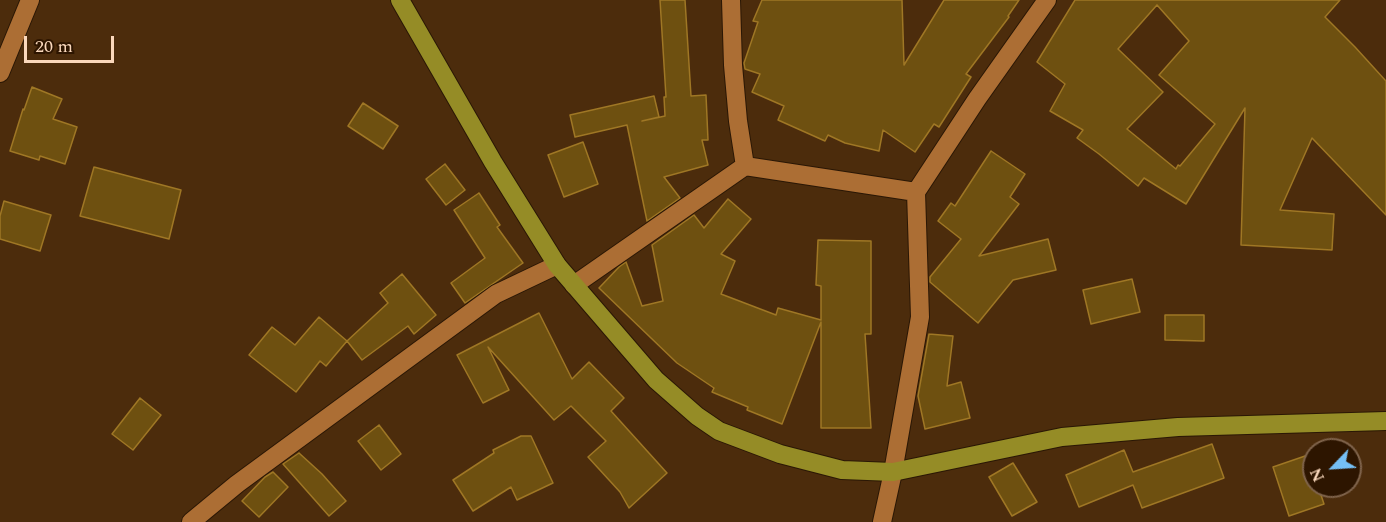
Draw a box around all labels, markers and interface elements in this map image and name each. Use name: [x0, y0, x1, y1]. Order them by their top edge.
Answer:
scale bar: [27, 24, 117, 62]
text: 20 m: [35, 33, 73, 60]
north arrow: [1302, 438, 1362, 498]
text: N: [1304, 464, 1331, 486]

